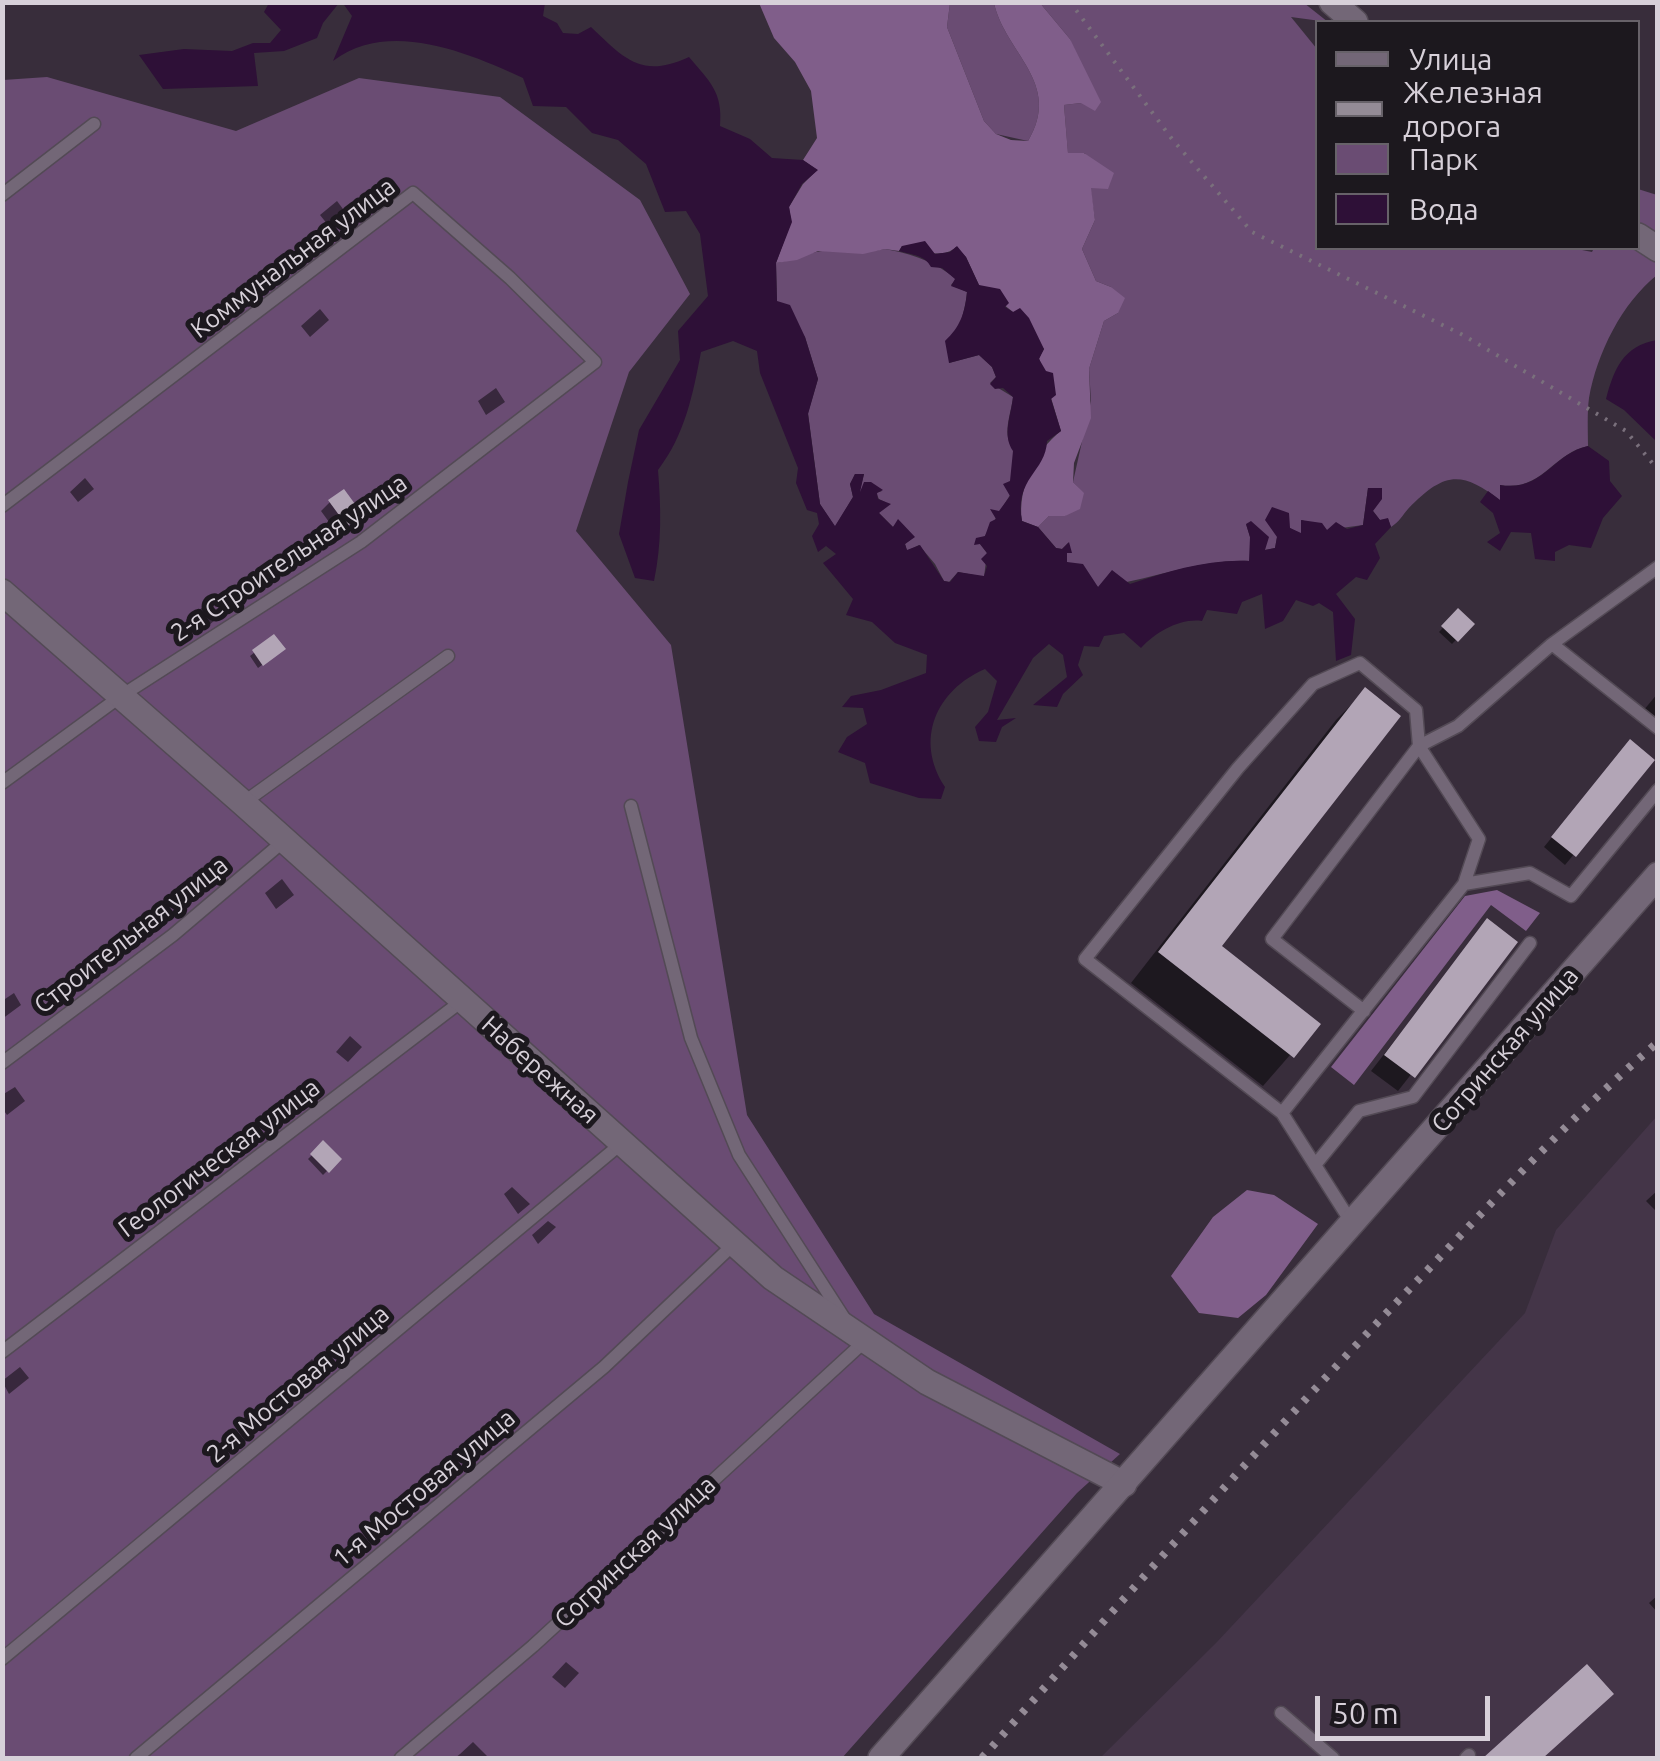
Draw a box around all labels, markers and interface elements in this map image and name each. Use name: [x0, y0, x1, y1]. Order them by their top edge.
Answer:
legend: [1315, 20, 1640, 250]
text: Улица: [1409, 42, 1493, 76]
text: Железная дорога: [1403, 75, 1543, 143]
text: Парк: [1409, 142, 1478, 176]
street label: Коммунальная улица: [185, 171, 401, 345]
text: Вода: [1409, 192, 1479, 226]
street label: 2-я Строительная улица: [165, 468, 413, 648]
street label: Строительная улица: [28, 850, 234, 1020]
street label: Согринская улица: [1425, 961, 1585, 1139]
street label: Набережная: [476, 1010, 604, 1130]
street label: Геологическая улица: [112, 1072, 326, 1244]
street label: 2-я Мостовая улица: [201, 1299, 395, 1469]
street label: 1-я Мостовая улица: [327, 1403, 521, 1573]
street label: Согринская улица: [548, 1470, 722, 1634]
scale bar: [1320, 1676, 1495, 1738]
text: 50 m: [1332, 1696, 1399, 1730]

